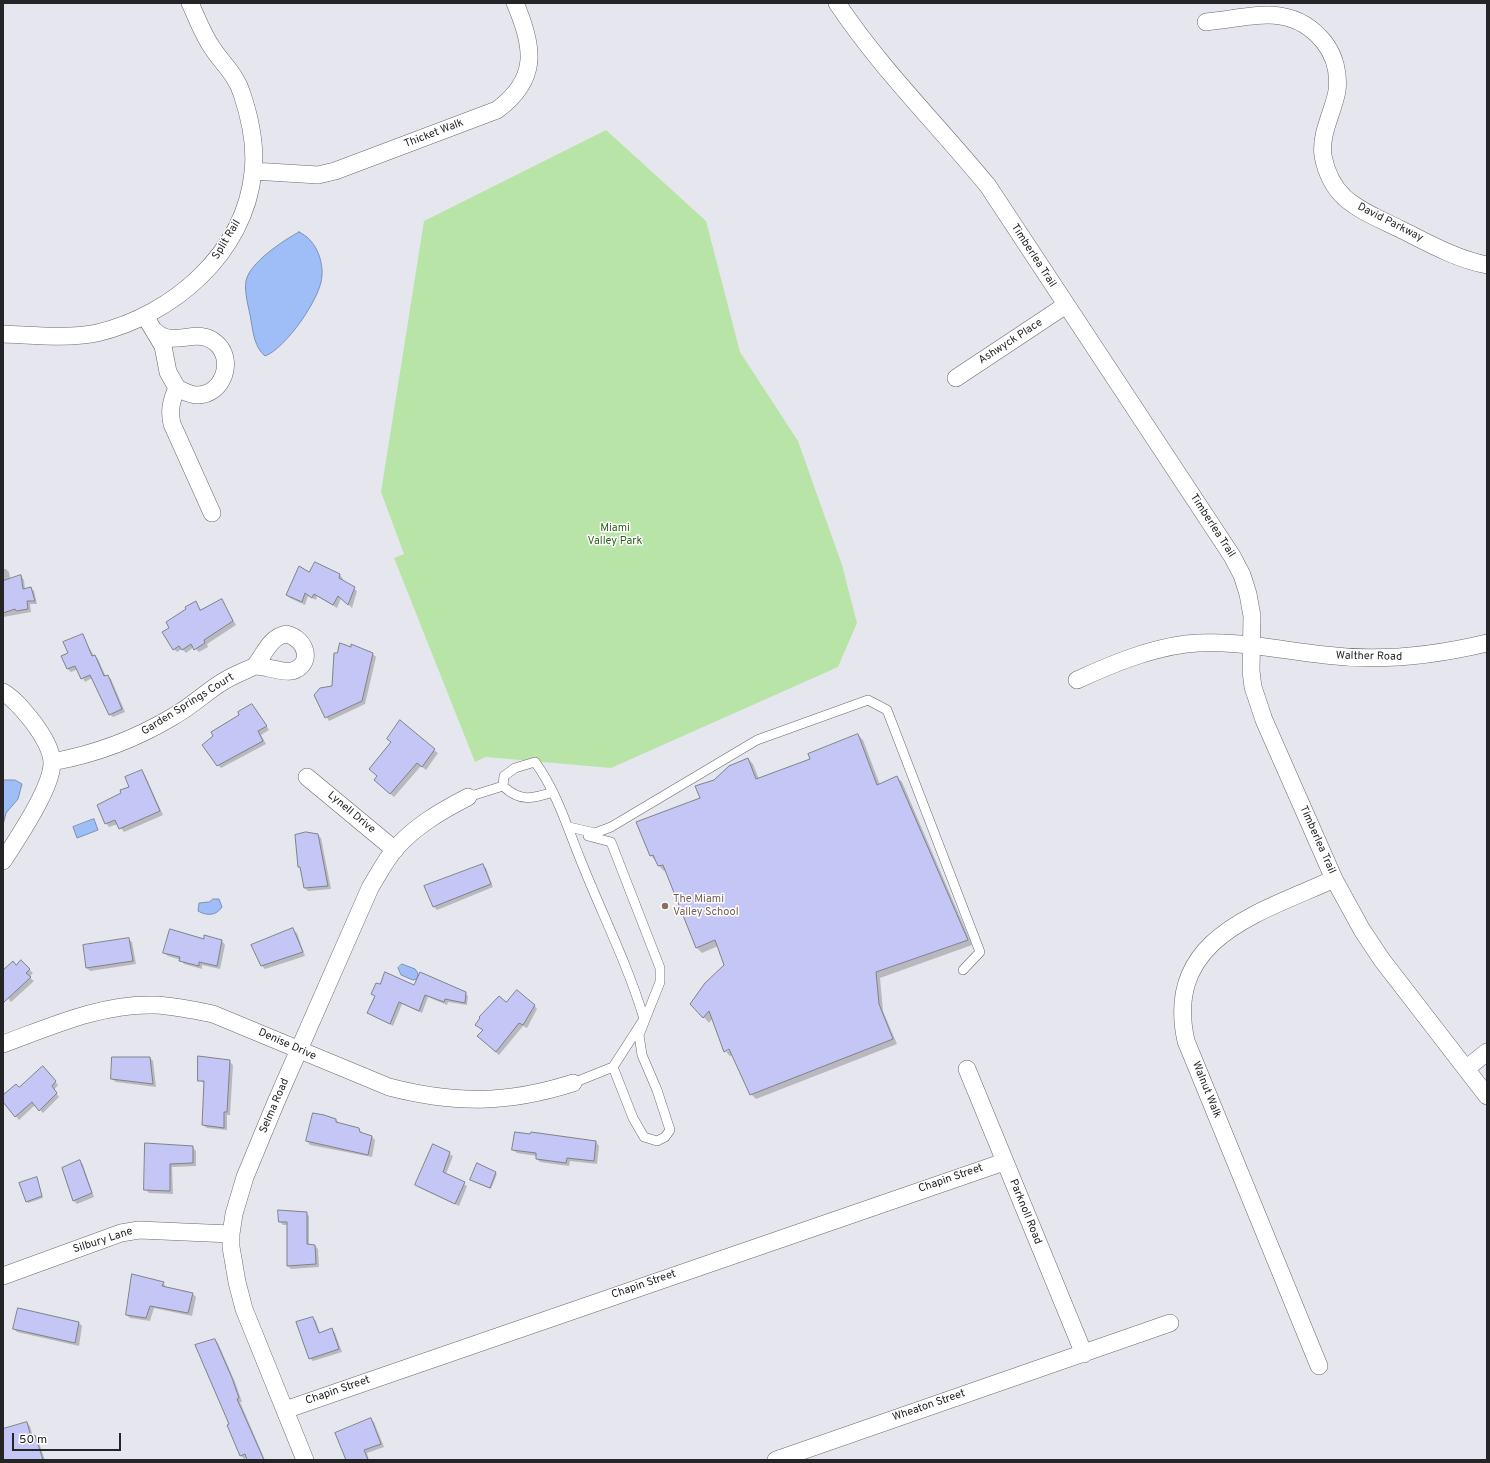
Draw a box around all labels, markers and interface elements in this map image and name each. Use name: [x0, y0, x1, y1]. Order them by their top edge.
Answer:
street label: Thicket Walk: [402, 117, 466, 151]
street label: David Parkway: [1355, 201, 1425, 245]
street label: Split Rail: [210, 218, 244, 262]
street label: Timberlea Trail: [1008, 222, 1058, 290]
street label: Ashwyck Place: [977, 316, 1045, 368]
street label: Timberlea Trail: [1187, 492, 1237, 560]
park label: Miami Valley Park: [588, 522, 642, 548]
street label: Walther Road: [1336, 650, 1402, 664]
street label: Garden Springs Court: [139, 671, 237, 739]
street label: Lynell Drive: [324, 789, 378, 837]
street label: Timberlea Trail: [1296, 804, 1338, 876]
place label: The Miami Valley School: [673, 893, 739, 919]
marker: The Miami Valley School: [660, 901, 670, 911]
street label: Denise Drive: [256, 1026, 318, 1064]
street label: Walnut Walk: [1189, 1060, 1223, 1120]
street label: Selma Road: [258, 1077, 292, 1135]
street label: Chapin Street: [917, 1162, 985, 1196]
street label: Parknoll Road: [1006, 1177, 1044, 1247]
street label: Silbury Lane: [72, 1225, 134, 1257]
street label: Chapin Street: [610, 1268, 678, 1302]
street label: Chapin Street: [304, 1374, 372, 1408]
street label: Wheaton Street: [891, 1387, 967, 1425]
scale bar: [14, 1425, 123, 1451]
text: 50 m: [19, 1432, 47, 1448]

